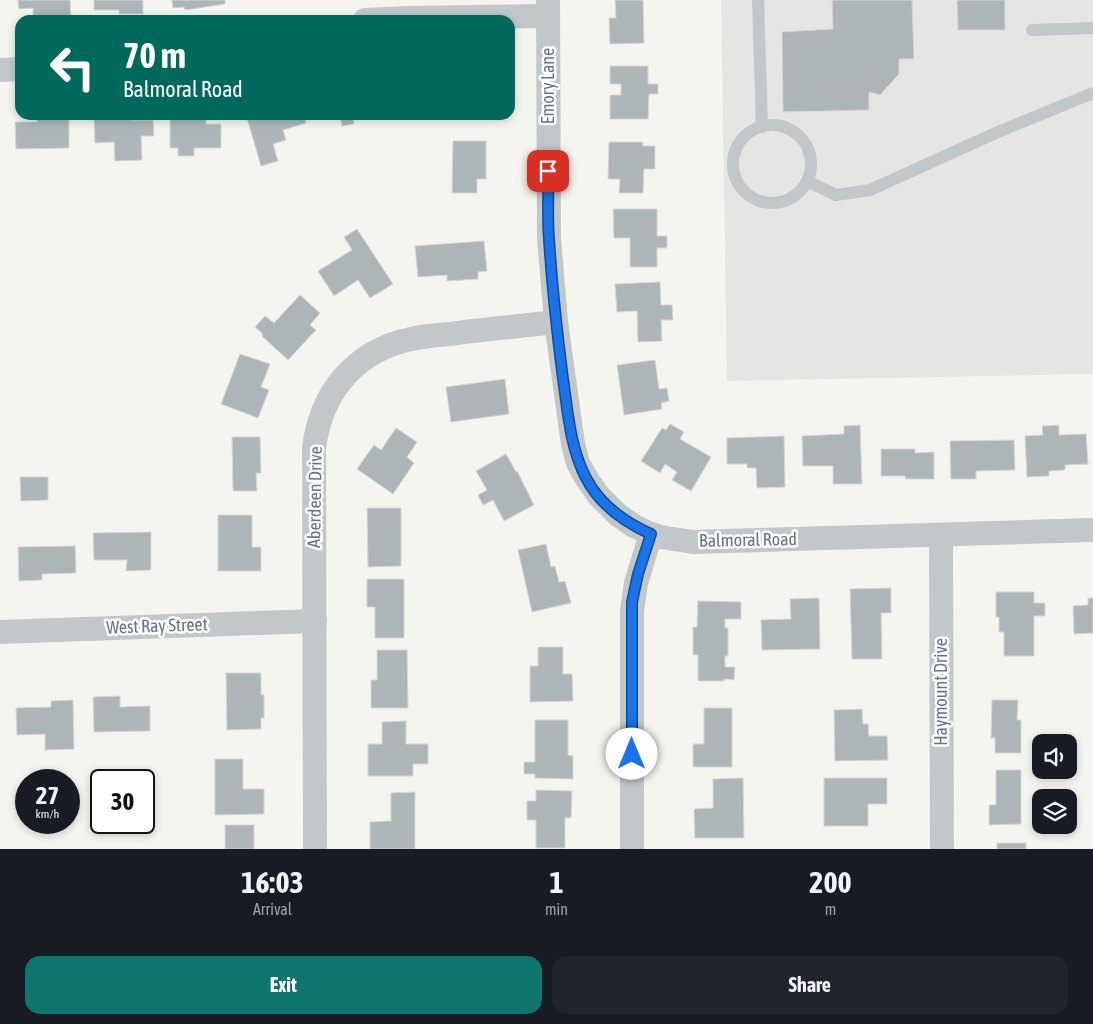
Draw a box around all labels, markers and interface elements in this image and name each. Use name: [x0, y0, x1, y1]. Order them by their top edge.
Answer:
icon: left: [40, 35, 105, 100]
text: 70 m: [123, 35, 186, 75]
street label: Emory Lane: [537, 48, 558, 124]
text: Balmoral Road: [123, 76, 243, 102]
pin: [527, 150, 569, 192]
icon: arrive: [534, 157, 562, 185]
street label: Aberdeen Drive: [303, 446, 326, 548]
street label: Balmoral Road: [699, 528, 797, 551]
street label: West Ray Street: [106, 613, 208, 638]
street label: Haymount Drive: [930, 638, 951, 746]
position arrow: [605, 727, 657, 779]
map controls: [1032, 734, 1077, 834]
button: sound: [1032, 734, 1077, 779]
speed limit sign: 30: [90, 769, 155, 834]
text: 27: [36, 781, 59, 809]
button: layers: [1032, 789, 1077, 834]
text: km/h: [36, 807, 59, 821]
text: 16:03: [241, 865, 304, 899]
text: 1: [549, 865, 564, 899]
text: 200: [809, 865, 852, 899]
text: Arrival: [253, 900, 292, 918]
text: min: [545, 900, 568, 918]
text: m: [825, 900, 836, 918]
button: Exit: [25, 956, 542, 1014]
button: Share: [552, 956, 1068, 1014]

